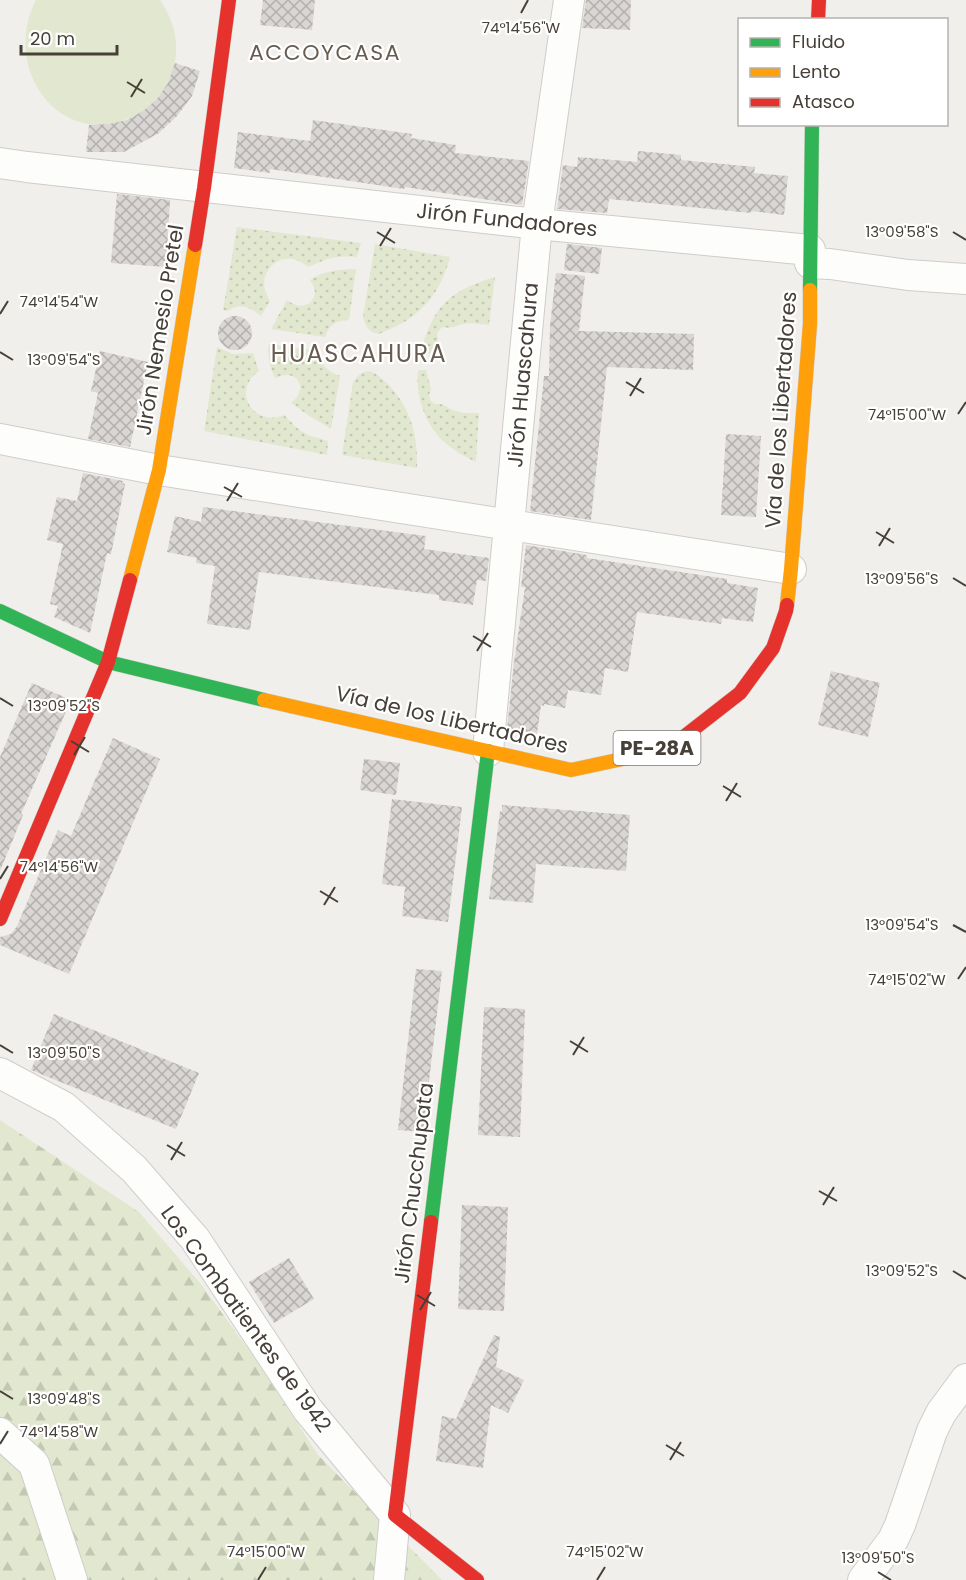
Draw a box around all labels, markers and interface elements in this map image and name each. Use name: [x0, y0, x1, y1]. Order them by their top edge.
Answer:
text: 74°14'56"W: [482, 17, 561, 38]
scale bar: [21, 18, 117, 56]
legend: [738, 18, 948, 126]
text: 20 m: [30, 26, 75, 51]
text: Fluido: [792, 29, 845, 54]
district label: ACCOYCASA: [249, 37, 401, 68]
text: Lento: [792, 59, 841, 84]
text: Atasco: [792, 89, 855, 114]
street label: Jirón Fundadores: [415, 196, 599, 243]
text: 13°09'58"S: [865, 221, 939, 242]
street label: Jirón Nemesio Pretel: [129, 222, 190, 437]
street label: Jirón Huascahura: [500, 281, 545, 469]
street label: Vía de los Libertadores: [758, 290, 803, 530]
text: 74°14'54"W: [20, 291, 98, 312]
district label: HUASCAHURA: [271, 337, 447, 370]
text: 13°09'54"S: [27, 349, 101, 370]
text: 74°15'00"W: [868, 404, 946, 425]
text: 13°09'56"S: [865, 568, 939, 589]
street label: Vía de los Libertadores: [333, 679, 571, 760]
text: 13°09'52"S: [28, 695, 100, 716]
road number: PE-28A: [614, 731, 700, 765]
text: 74°14'56"W: [20, 856, 99, 877]
text: 13°09'54"S: [865, 914, 939, 935]
text: 74°15'02"W: [868, 969, 946, 990]
text: 13°09'50"S: [27, 1042, 101, 1063]
street label: Jirón Chucchupata: [387, 1081, 440, 1285]
street label: Los Combatientes de 1942: [154, 1200, 338, 1438]
text: 13°09'52"S: [866, 1260, 938, 1281]
text: 13°09'48"S: [27, 1388, 101, 1409]
text: 74°14'58"W: [20, 1421, 99, 1442]
text: 74°15'00"W: [227, 1541, 305, 1562]
text: 74°15'02"W: [566, 1541, 644, 1562]
text: 13°09'50"S: [841, 1547, 915, 1568]

